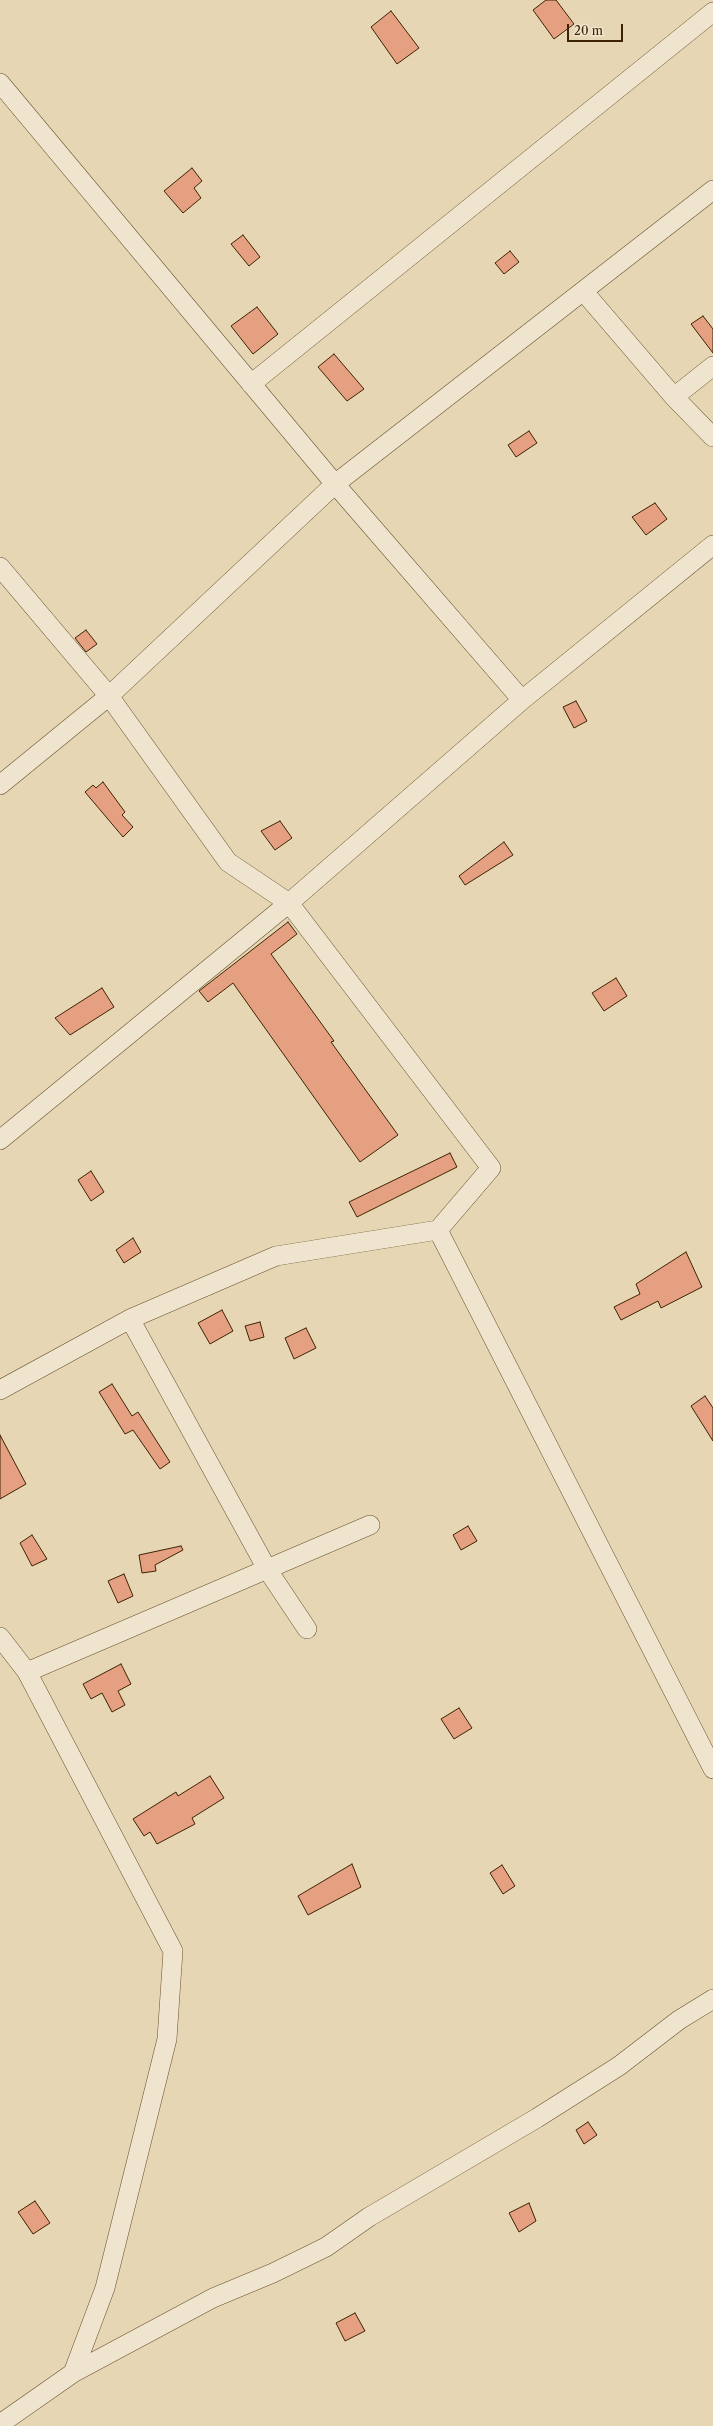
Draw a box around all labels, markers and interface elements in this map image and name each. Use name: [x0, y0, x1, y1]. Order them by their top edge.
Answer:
scale bar: [569, 16, 625, 42]
text: 20 m: [574, 23, 603, 38]

